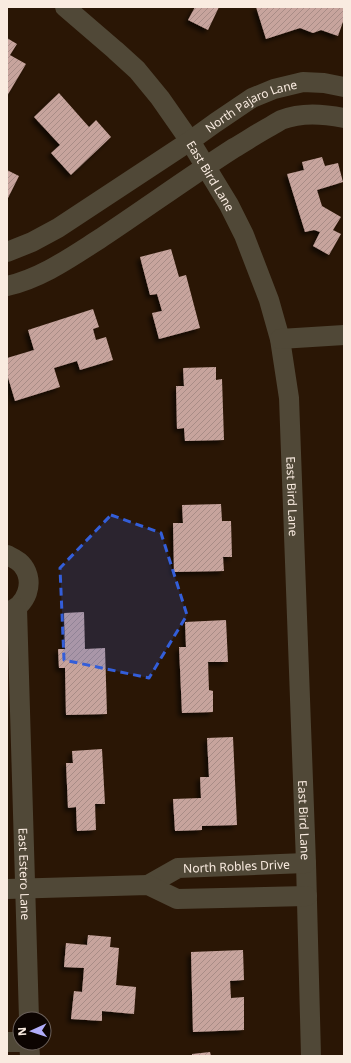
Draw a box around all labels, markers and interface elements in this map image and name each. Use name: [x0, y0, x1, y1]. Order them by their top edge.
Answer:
street label: North Pajaro Lane: [201, 75, 299, 136]
street label: East Bird Lane: [183, 137, 239, 214]
street label: East Bird Lane: [283, 456, 303, 537]
street label: East Bird Lane: [294, 780, 314, 861]
street label: East Estero Lane: [15, 827, 35, 921]
street label: North Robles Drive: [183, 855, 290, 876]
north arrow: [12, 1011, 52, 1051]
text: N: [14, 1027, 29, 1036]

